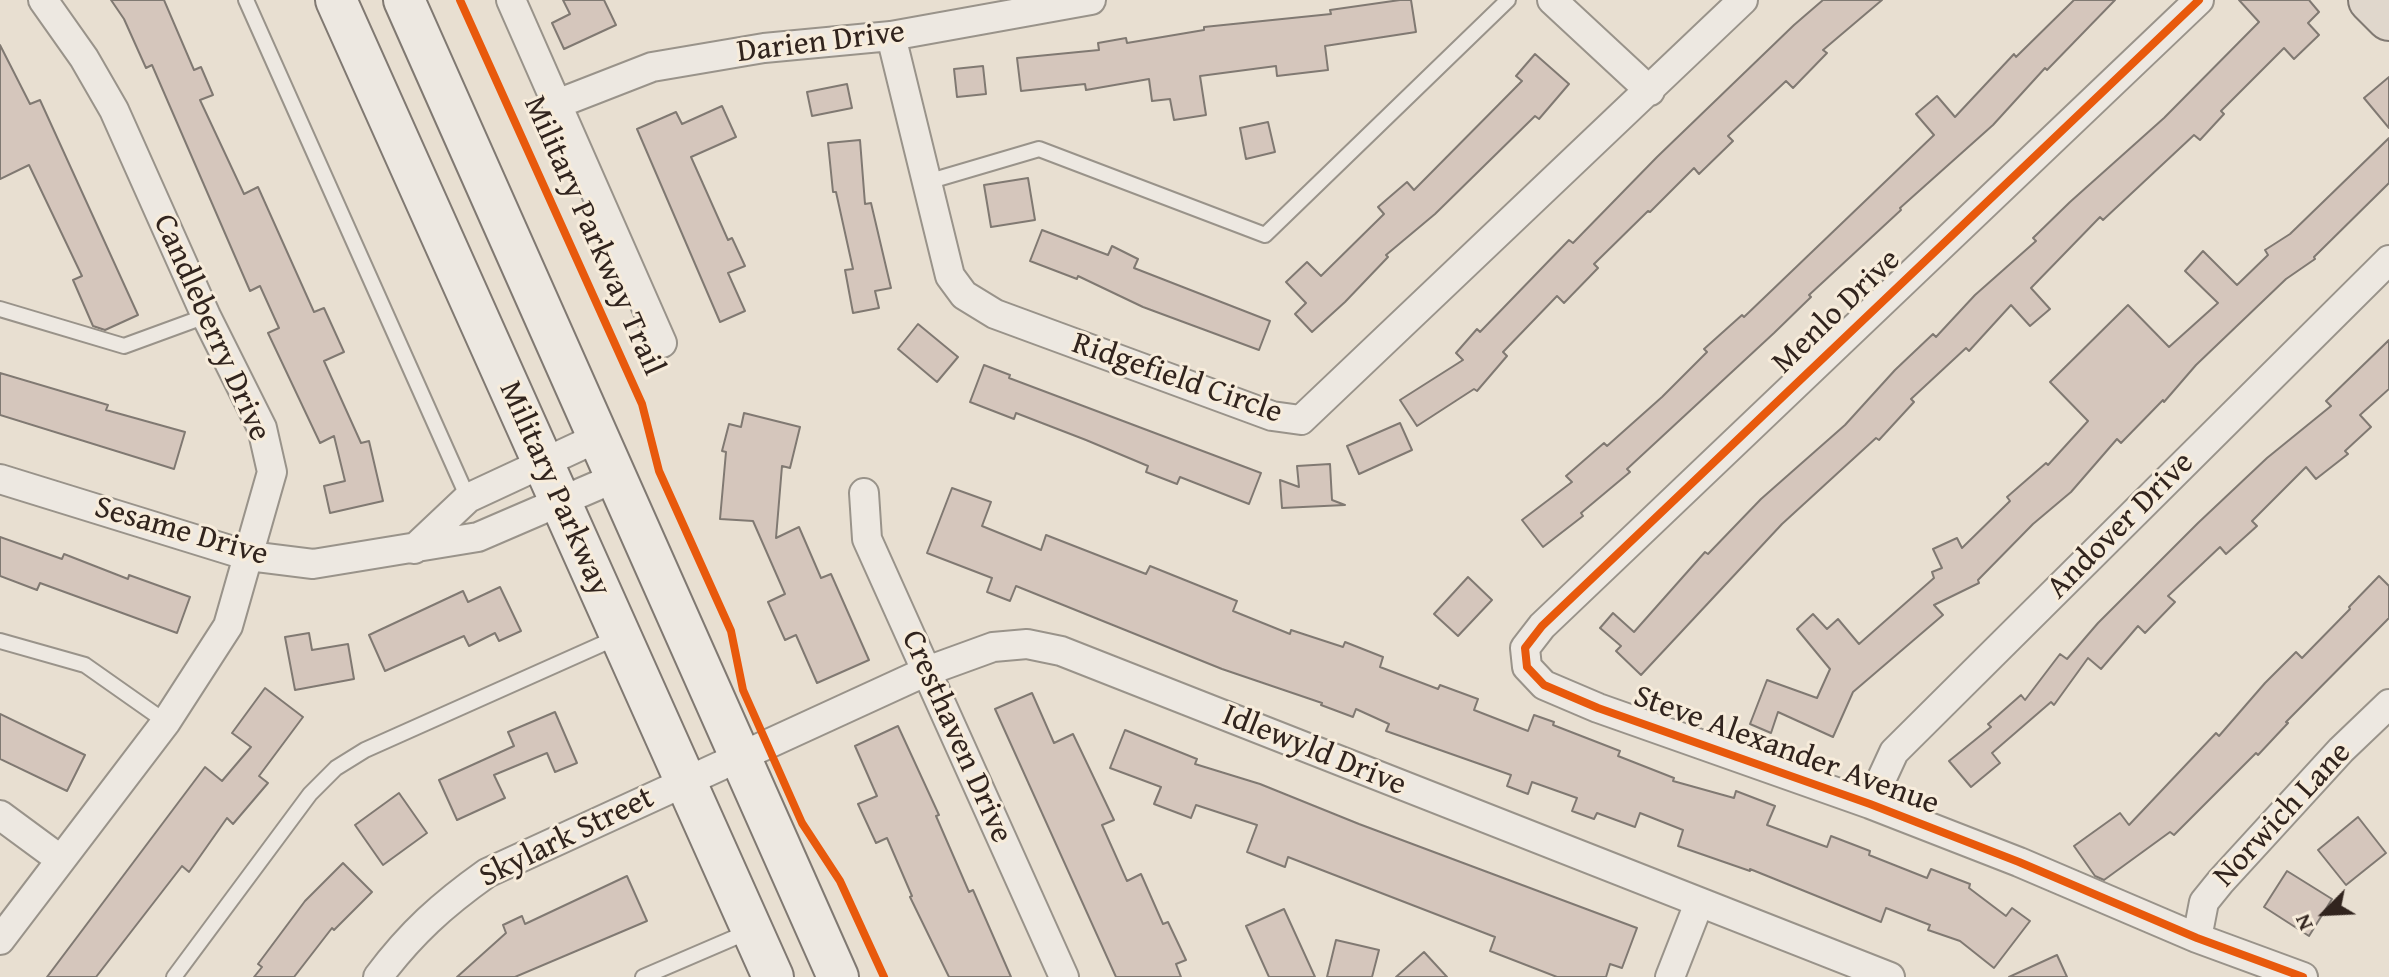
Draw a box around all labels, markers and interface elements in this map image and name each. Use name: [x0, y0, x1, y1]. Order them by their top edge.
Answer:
street label: Darien Drive: [735, 14, 907, 72]
street label: Military Parkway Trail: [514, 90, 672, 382]
street label: Candleberry Drive: [144, 209, 278, 447]
street label: Menlo Drive: [1765, 241, 1909, 383]
street label: Ridgefield Circle: [1067, 325, 1287, 433]
street label: Military Parkway: [490, 376, 618, 602]
street label: Andover Drive: [2039, 444, 2203, 608]
street label: Sesame Drive: [90, 489, 272, 575]
street label: Cresthaven Drive: [892, 625, 1020, 849]
street label: Steve Alexander Avenue: [1628, 678, 1944, 824]
street label: Idlewyld Drive: [1217, 697, 1411, 805]
street label: Norwich Lane: [2206, 734, 2360, 896]
street label: Skylark Street: [473, 779, 661, 897]
north arrow: [2285, 873, 2365, 953]
text: N: [2285, 910, 2321, 936]

